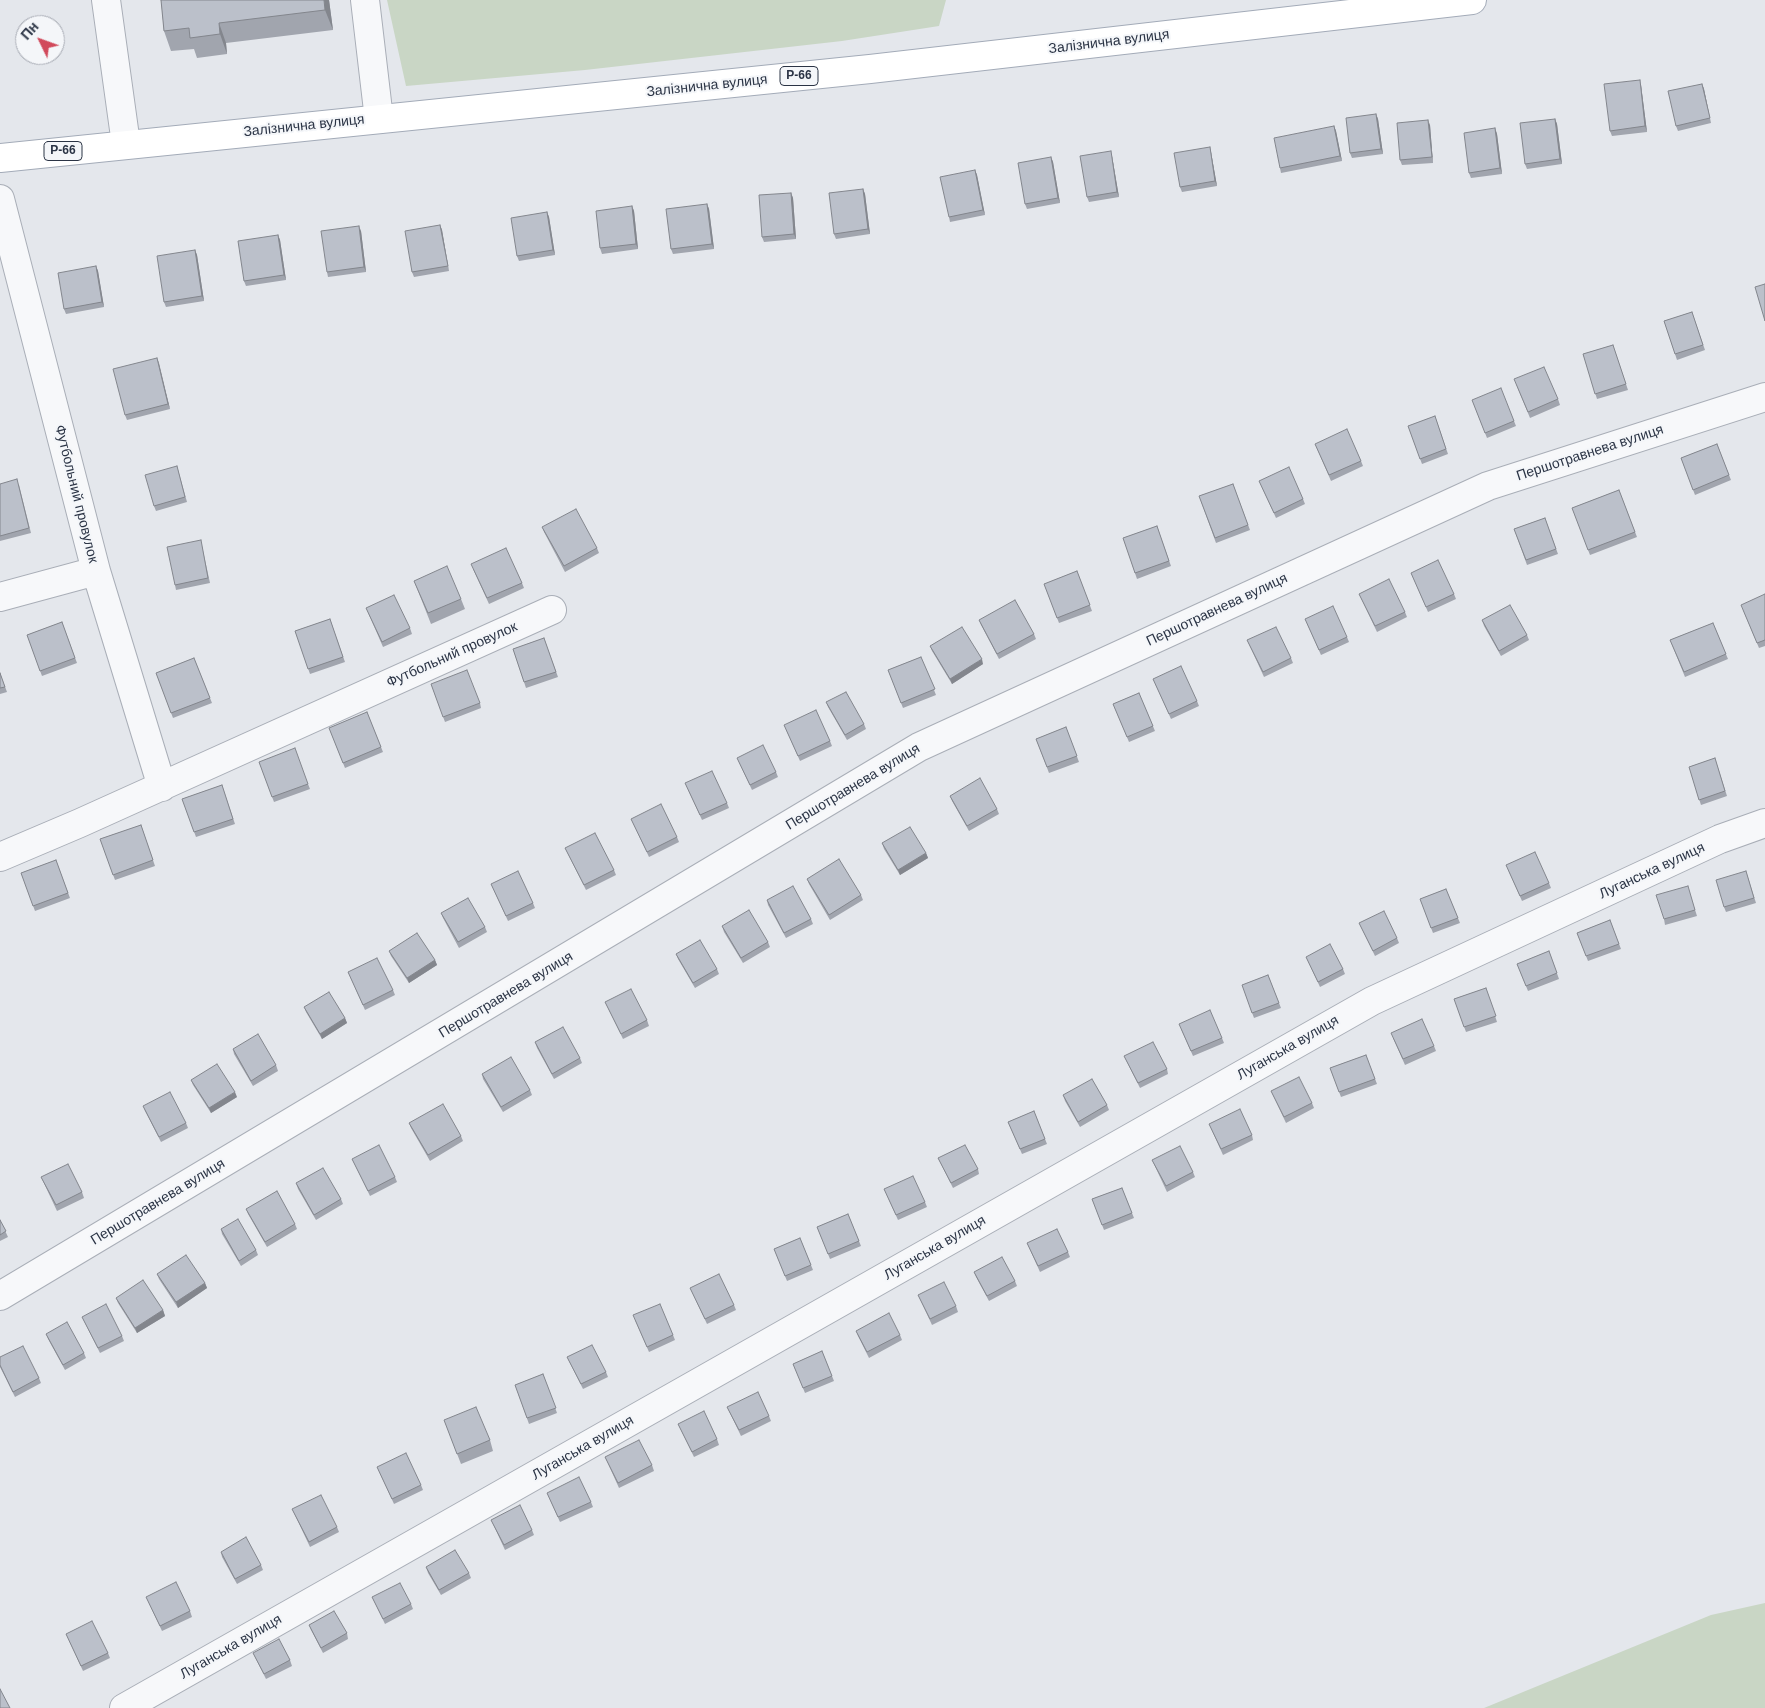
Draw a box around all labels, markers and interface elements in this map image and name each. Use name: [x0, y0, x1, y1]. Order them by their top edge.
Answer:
north arrow: [15, 15, 65, 65]
text: Пн: [17, 18, 42, 43]
street label: Залізнична вулиця: [1048, 26, 1170, 58]
road number: Р-66: [780, 66, 818, 85]
street label: Залізнична вулиця: [646, 71, 768, 101]
street label: Залізнична вулиця: [243, 111, 365, 141]
road number: Р-66: [44, 142, 82, 160]
street label: Першотравнева вулиця: [1514, 421, 1666, 485]
street label: Футбольний провулок: [51, 423, 101, 565]
street label: Першотравнева вулиця: [1144, 570, 1290, 650]
street label: Футбольний провулок: [384, 619, 520, 691]
street label: Першотравнева вулиця: [783, 740, 923, 834]
street label: Луганська вулиця: [1597, 839, 1707, 903]
street label: Першотравнева вулиця: [436, 948, 576, 1042]
street label: Луганська вулиця: [1234, 1012, 1342, 1084]
street label: Першотравнева вулиця: [88, 1155, 228, 1249]
street label: Луганська вулиця: [881, 1212, 989, 1284]
street label: Луганська вулиця: [529, 1412, 637, 1484]
street label: Луганська вулиця: [177, 1611, 285, 1683]

